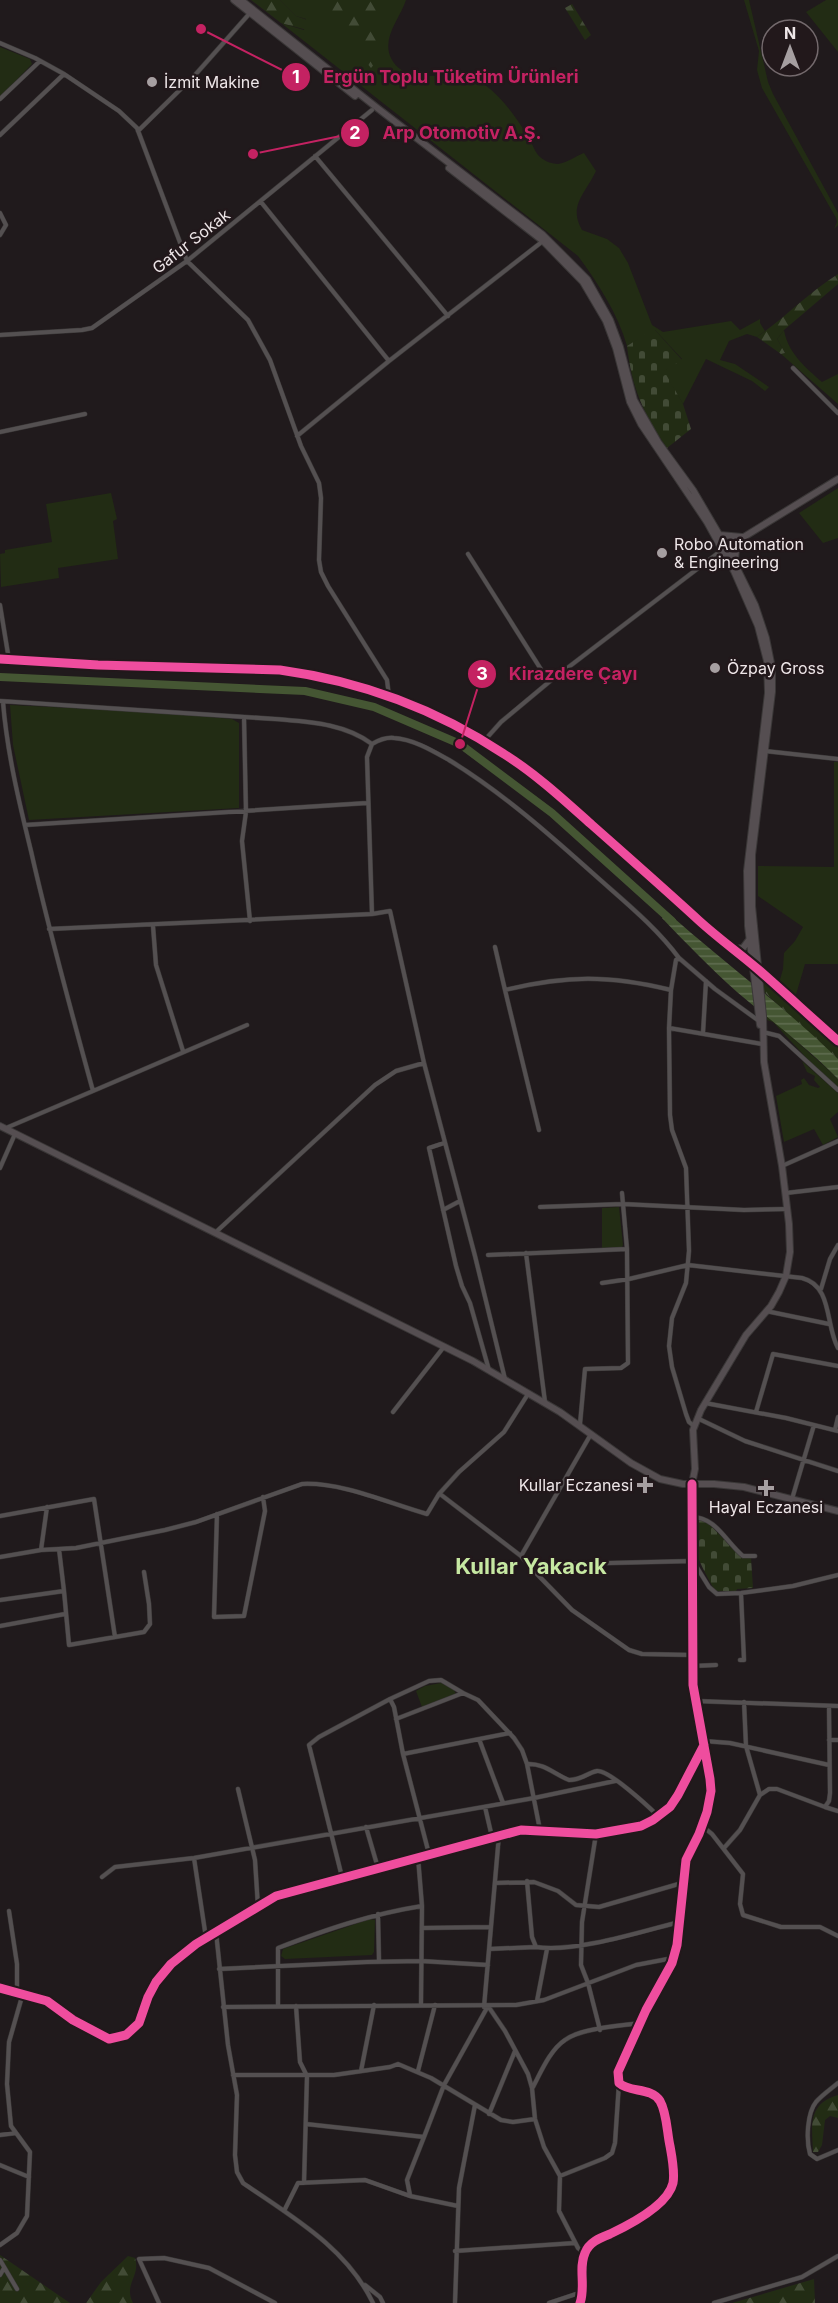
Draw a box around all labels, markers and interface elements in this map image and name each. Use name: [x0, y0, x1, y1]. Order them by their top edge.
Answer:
north arrow: [760, 18, 820, 78]
text: N: [784, 23, 796, 43]
callout: Ergün Toplu Tüketim Ürünleri: [281, 59, 591, 95]
text: 1: [292, 66, 300, 87]
text: Ergün Toplu Tüketim Ürünleri: [323, 66, 579, 87]
place label: İzmit Makine: [164, 72, 260, 92]
marker: İzmit Makine: [145, 75, 159, 89]
callout: Arp Otomotiv A.Ş.: [340, 115, 553, 151]
text: 2: [349, 122, 361, 143]
text: Arp Otomotiv A.Ş.: [382, 122, 542, 143]
street label: Gafur Sokak: [148, 204, 234, 278]
place label: Robo Automation & Engineering: [674, 534, 804, 572]
marker: Robo Automation & Engineering: [655, 546, 669, 560]
callout: Kirazdere Çayı: [467, 656, 650, 692]
place label: Özpay Gross: [727, 658, 824, 678]
marker: Özpay Gross: [708, 661, 722, 675]
text: 3: [476, 663, 488, 684]
text: Kirazdere Çayı: [509, 663, 637, 684]
place label: Kullar Eczanesi: [519, 1475, 633, 1495]
marker: Kullar Eczanesi: [638, 1478, 652, 1492]
marker: Hayal Eczanesi: [759, 1481, 773, 1495]
place label: Hayal Eczanesi: [709, 1497, 823, 1517]
district label: Kullar Yakacık: [455, 1553, 607, 1579]

